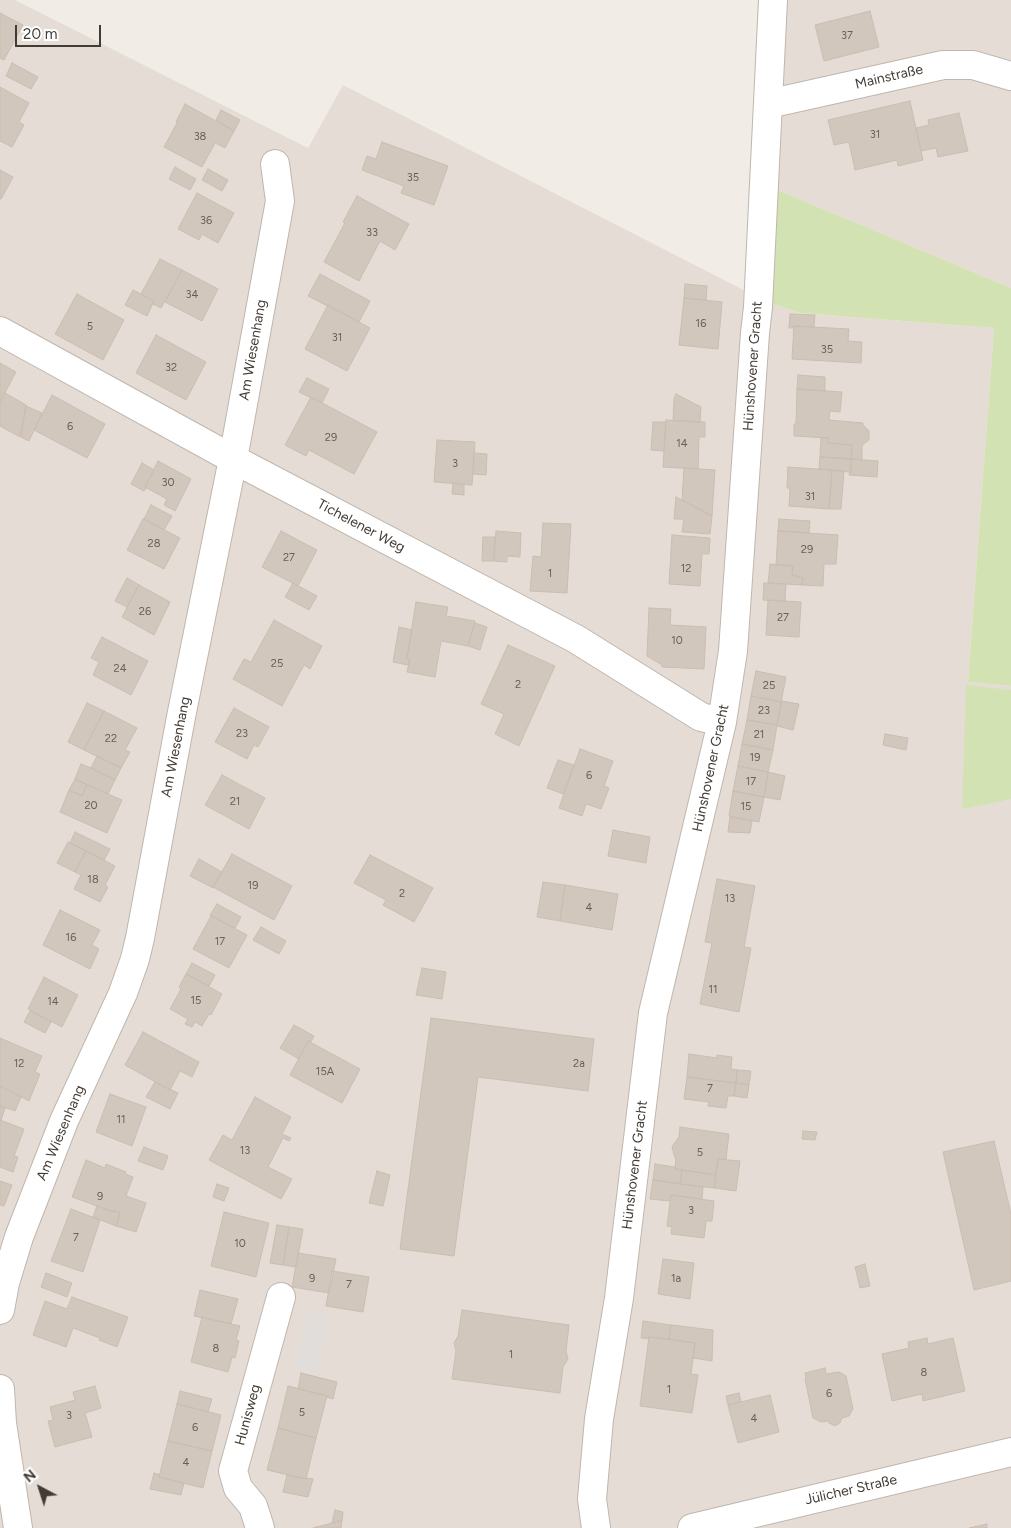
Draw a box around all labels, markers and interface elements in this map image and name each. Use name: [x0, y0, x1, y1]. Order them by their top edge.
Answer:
scale bar: [18, 15, 104, 47]
text: 20 m: [23, 25, 57, 43]
house number: 37: [841, 29, 853, 43]
street label: Mainstraße: [853, 61, 925, 93]
house number: 31: [870, 128, 880, 142]
house number: 38: [194, 130, 206, 144]
house number: 35: [407, 171, 419, 185]
house number: 36: [200, 214, 212, 228]
house number: 33: [366, 226, 378, 240]
house number: 34: [186, 288, 198, 302]
street label: Am Wiesenhang: [236, 298, 270, 402]
street label: Hünshovener Gracht: [740, 301, 766, 431]
house number: 16: [696, 317, 706, 331]
house number: 5: [87, 320, 93, 334]
house number: 31: [332, 331, 342, 345]
house number: 35: [821, 343, 833, 357]
house number: 32: [165, 361, 177, 375]
house number: 6: [67, 420, 73, 434]
house number: 29: [325, 431, 337, 445]
house number: 14: [676, 437, 688, 451]
house number: 3: [452, 457, 458, 471]
house number: 30: [161, 476, 175, 490]
house number: 31: [805, 490, 815, 504]
street label: Tichelener Weg: [314, 496, 408, 556]
house number: 28: [148, 537, 160, 551]
house number: 29: [801, 543, 813, 557]
house number: 27: [283, 551, 295, 565]
house number: 12: [681, 562, 691, 576]
house number: 1: [548, 567, 552, 581]
house number: 26: [139, 605, 151, 619]
house number: 27: [777, 611, 789, 625]
house number: 10: [671, 634, 683, 648]
house number: 25: [271, 657, 283, 671]
house number: 24: [114, 662, 126, 676]
house number: 2: [515, 678, 521, 692]
house number: 25: [763, 679, 775, 693]
street label: Am Wiesenhang: [158, 695, 194, 799]
street label: Hünshovener Gracht: [689, 703, 733, 833]
house number: 23: [758, 704, 770, 718]
house number: 23: [236, 727, 248, 741]
house number: 21: [754, 728, 764, 742]
house number: 22: [105, 732, 117, 746]
house number: 19: [750, 751, 760, 765]
house number: 6: [586, 769, 592, 783]
house number: 17: [746, 775, 756, 789]
house number: 21: [230, 795, 240, 809]
house number: 20: [84, 799, 98, 813]
house number: 15: [741, 800, 751, 814]
house number: 18: [87, 873, 99, 887]
house number: 19: [248, 879, 258, 893]
house number: 2: [399, 887, 405, 901]
house number: 13: [725, 892, 735, 906]
house number: 4: [586, 901, 592, 915]
house number: 16: [66, 931, 76, 945]
house number: 17: [215, 935, 225, 949]
house number: 11: [708, 983, 718, 997]
house number: 15: [191, 994, 201, 1008]
house number: 14: [47, 995, 59, 1009]
house number: 12: [14, 1057, 24, 1071]
house number: 2a: [573, 1057, 585, 1071]
house number: 15A: [316, 1065, 334, 1079]
house number: 7: [707, 1082, 713, 1096]
street label: Am Wiesenhang: [33, 1083, 89, 1183]
street label: Hünshovener Gracht: [619, 1099, 651, 1231]
house number: 11: [116, 1113, 126, 1127]
house number: 13: [240, 1144, 250, 1158]
house number: 5: [697, 1146, 703, 1160]
house number: 9: [97, 1190, 103, 1204]
house number: 3: [688, 1204, 694, 1218]
house number: 7: [73, 1231, 79, 1245]
house number: 10: [234, 1237, 246, 1251]
house number: 9: [309, 1272, 315, 1286]
house number: 1a: [671, 1272, 681, 1286]
house number: 7: [346, 1278, 352, 1292]
house number: 8: [213, 1342, 219, 1356]
house number: 1: [509, 1348, 513, 1362]
house number: 8: [921, 1366, 927, 1380]
street label: Hunisweg: [232, 1383, 264, 1447]
house number: 1: [667, 1383, 671, 1397]
house number: 6: [826, 1387, 832, 1401]
house number: 5: [299, 1406, 305, 1420]
house number: 3: [66, 1409, 72, 1423]
house number: 4: [751, 1412, 757, 1426]
house number: 6: [192, 1421, 198, 1435]
house number: 4: [183, 1456, 189, 1470]
north arrow: [15, 1463, 65, 1513]
text: N: [20, 1466, 40, 1486]
street label: Jülicher Straße: [803, 1471, 899, 1509]

